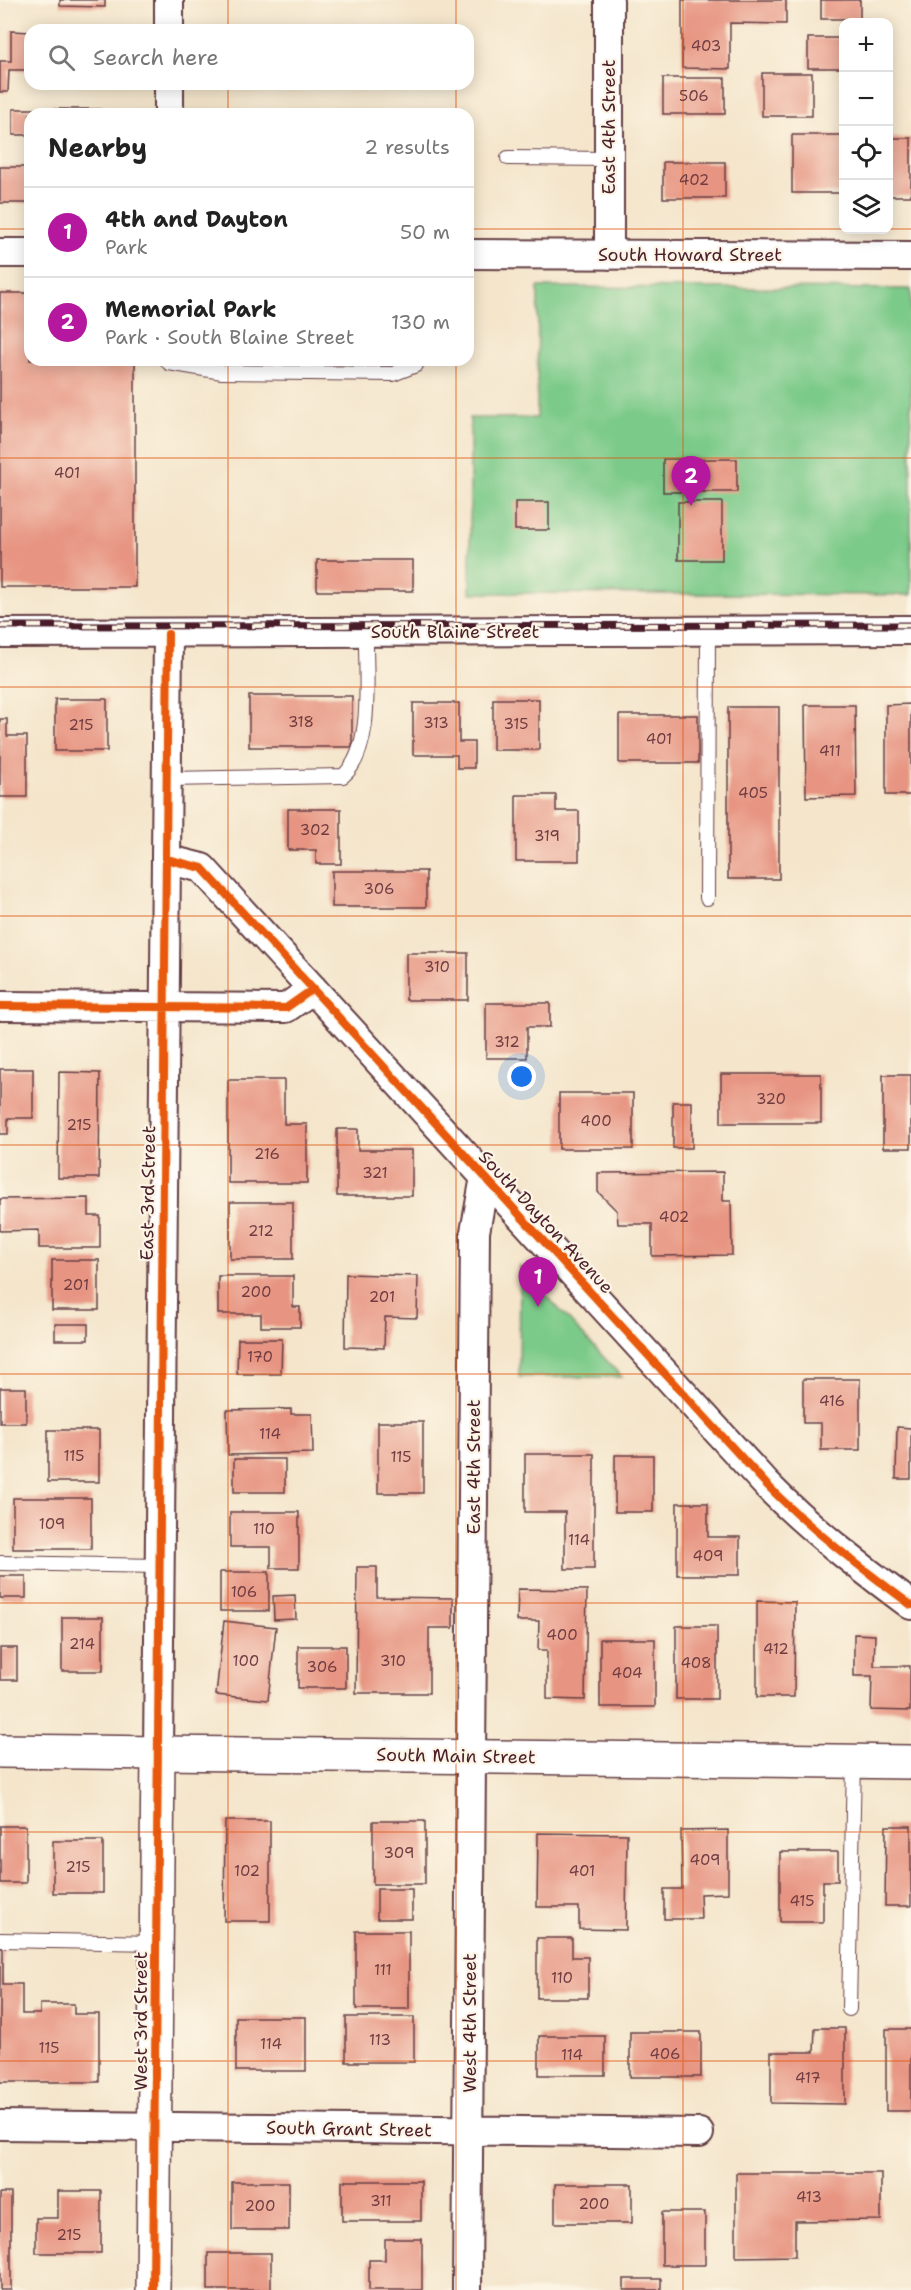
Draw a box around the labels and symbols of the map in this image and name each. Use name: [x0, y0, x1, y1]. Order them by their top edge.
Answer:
house number: 403: [691, 36, 721, 56]
street label: East 4th Street: [597, 59, 621, 195]
house number: 506: [679, 86, 709, 106]
house number: 402: [679, 170, 709, 190]
street label: South Howard Street: [598, 243, 782, 267]
pin: 2: [672, 456, 710, 506]
house number: 401: [54, 463, 80, 483]
street label: South Blaine Street: [371, 620, 539, 644]
house number: 318: [288, 712, 314, 732]
house number: 313: [423, 713, 449, 733]
house number: 315: [504, 714, 528, 734]
house number: 215: [69, 715, 93, 735]
house number: 401: [646, 729, 672, 749]
house number: 411: [819, 741, 841, 761]
house number: 405: [738, 783, 768, 803]
house number: 302: [300, 820, 330, 840]
house number: 319: [534, 826, 560, 846]
house number: 306: [364, 879, 394, 899]
house number: 310: [424, 957, 450, 977]
house number: 312: [494, 1032, 520, 1052]
your location: [507, 1062, 536, 1091]
house number: 320: [756, 1089, 786, 1109]
house number: 400: [580, 1111, 612, 1131]
house number: 215: [67, 1115, 91, 1135]
street label: East 3rd Street: [135, 1125, 161, 1261]
house number: 216: [254, 1144, 280, 1164]
street label: South Dayton Avenue: [473, 1145, 619, 1299]
house number: 321: [362, 1163, 388, 1183]
house number: 402: [659, 1207, 689, 1227]
house number: 212: [248, 1221, 274, 1241]
pin: 1: [518, 1258, 558, 1307]
house number: 201: [63, 1275, 89, 1295]
house number: 200: [241, 1282, 271, 1302]
house number: 201: [369, 1287, 395, 1307]
house number: 170: [247, 1347, 273, 1367]
house number: 416: [819, 1391, 845, 1411]
street label: East 4th Street: [462, 1399, 486, 1535]
house number: 114: [259, 1424, 281, 1444]
house number: 115: [64, 1446, 84, 1466]
house number: 115: [391, 1447, 411, 1467]
house number: 109: [39, 1514, 65, 1534]
house number: 110: [253, 1519, 275, 1539]
house number: 114: [568, 1530, 590, 1550]
house number: 409: [693, 1546, 723, 1566]
house number: 106: [231, 1582, 257, 1602]
house number: 400: [546, 1625, 578, 1645]
house number: 214: [69, 1634, 95, 1654]
house number: 412: [763, 1639, 789, 1659]
house number: 100: [233, 1651, 259, 1671]
house number: 310: [380, 1651, 406, 1671]
house number: 408: [680, 1653, 712, 1673]
house number: 306: [307, 1657, 337, 1677]
house number: 404: [612, 1663, 642, 1683]
street label: South Main Street: [376, 1743, 536, 1769]
house number: 309: [384, 1843, 414, 1863]
house number: 409: [690, 1850, 720, 1870]
house number: 215: [66, 1857, 90, 1877]
house number: 102: [234, 1861, 260, 1881]
house number: 401: [569, 1861, 595, 1881]
house number: 415: [790, 1891, 814, 1911]
street label: West 3rd Street: [129, 1951, 153, 2091]
street label: West 4th Street: [458, 1953, 482, 2093]
house number: 111: [374, 1960, 392, 1980]
house number: 110: [551, 1968, 573, 1988]
house number: 113: [369, 2030, 391, 2050]
house number: 114: [260, 2034, 282, 2054]
house number: 115: [39, 2038, 59, 2058]
house number: 406: [649, 2044, 681, 2064]
house number: 114: [561, 2045, 583, 2065]
house number: 417: [795, 2068, 821, 2088]
street label: South Grant Street: [266, 2116, 432, 2142]
house number: 413: [796, 2187, 822, 2207]
house number: 311: [370, 2191, 392, 2211]
house number: 200: [579, 2194, 609, 2214]
house number: 200: [245, 2196, 275, 2216]
house number: 215: [57, 2225, 81, 2245]

